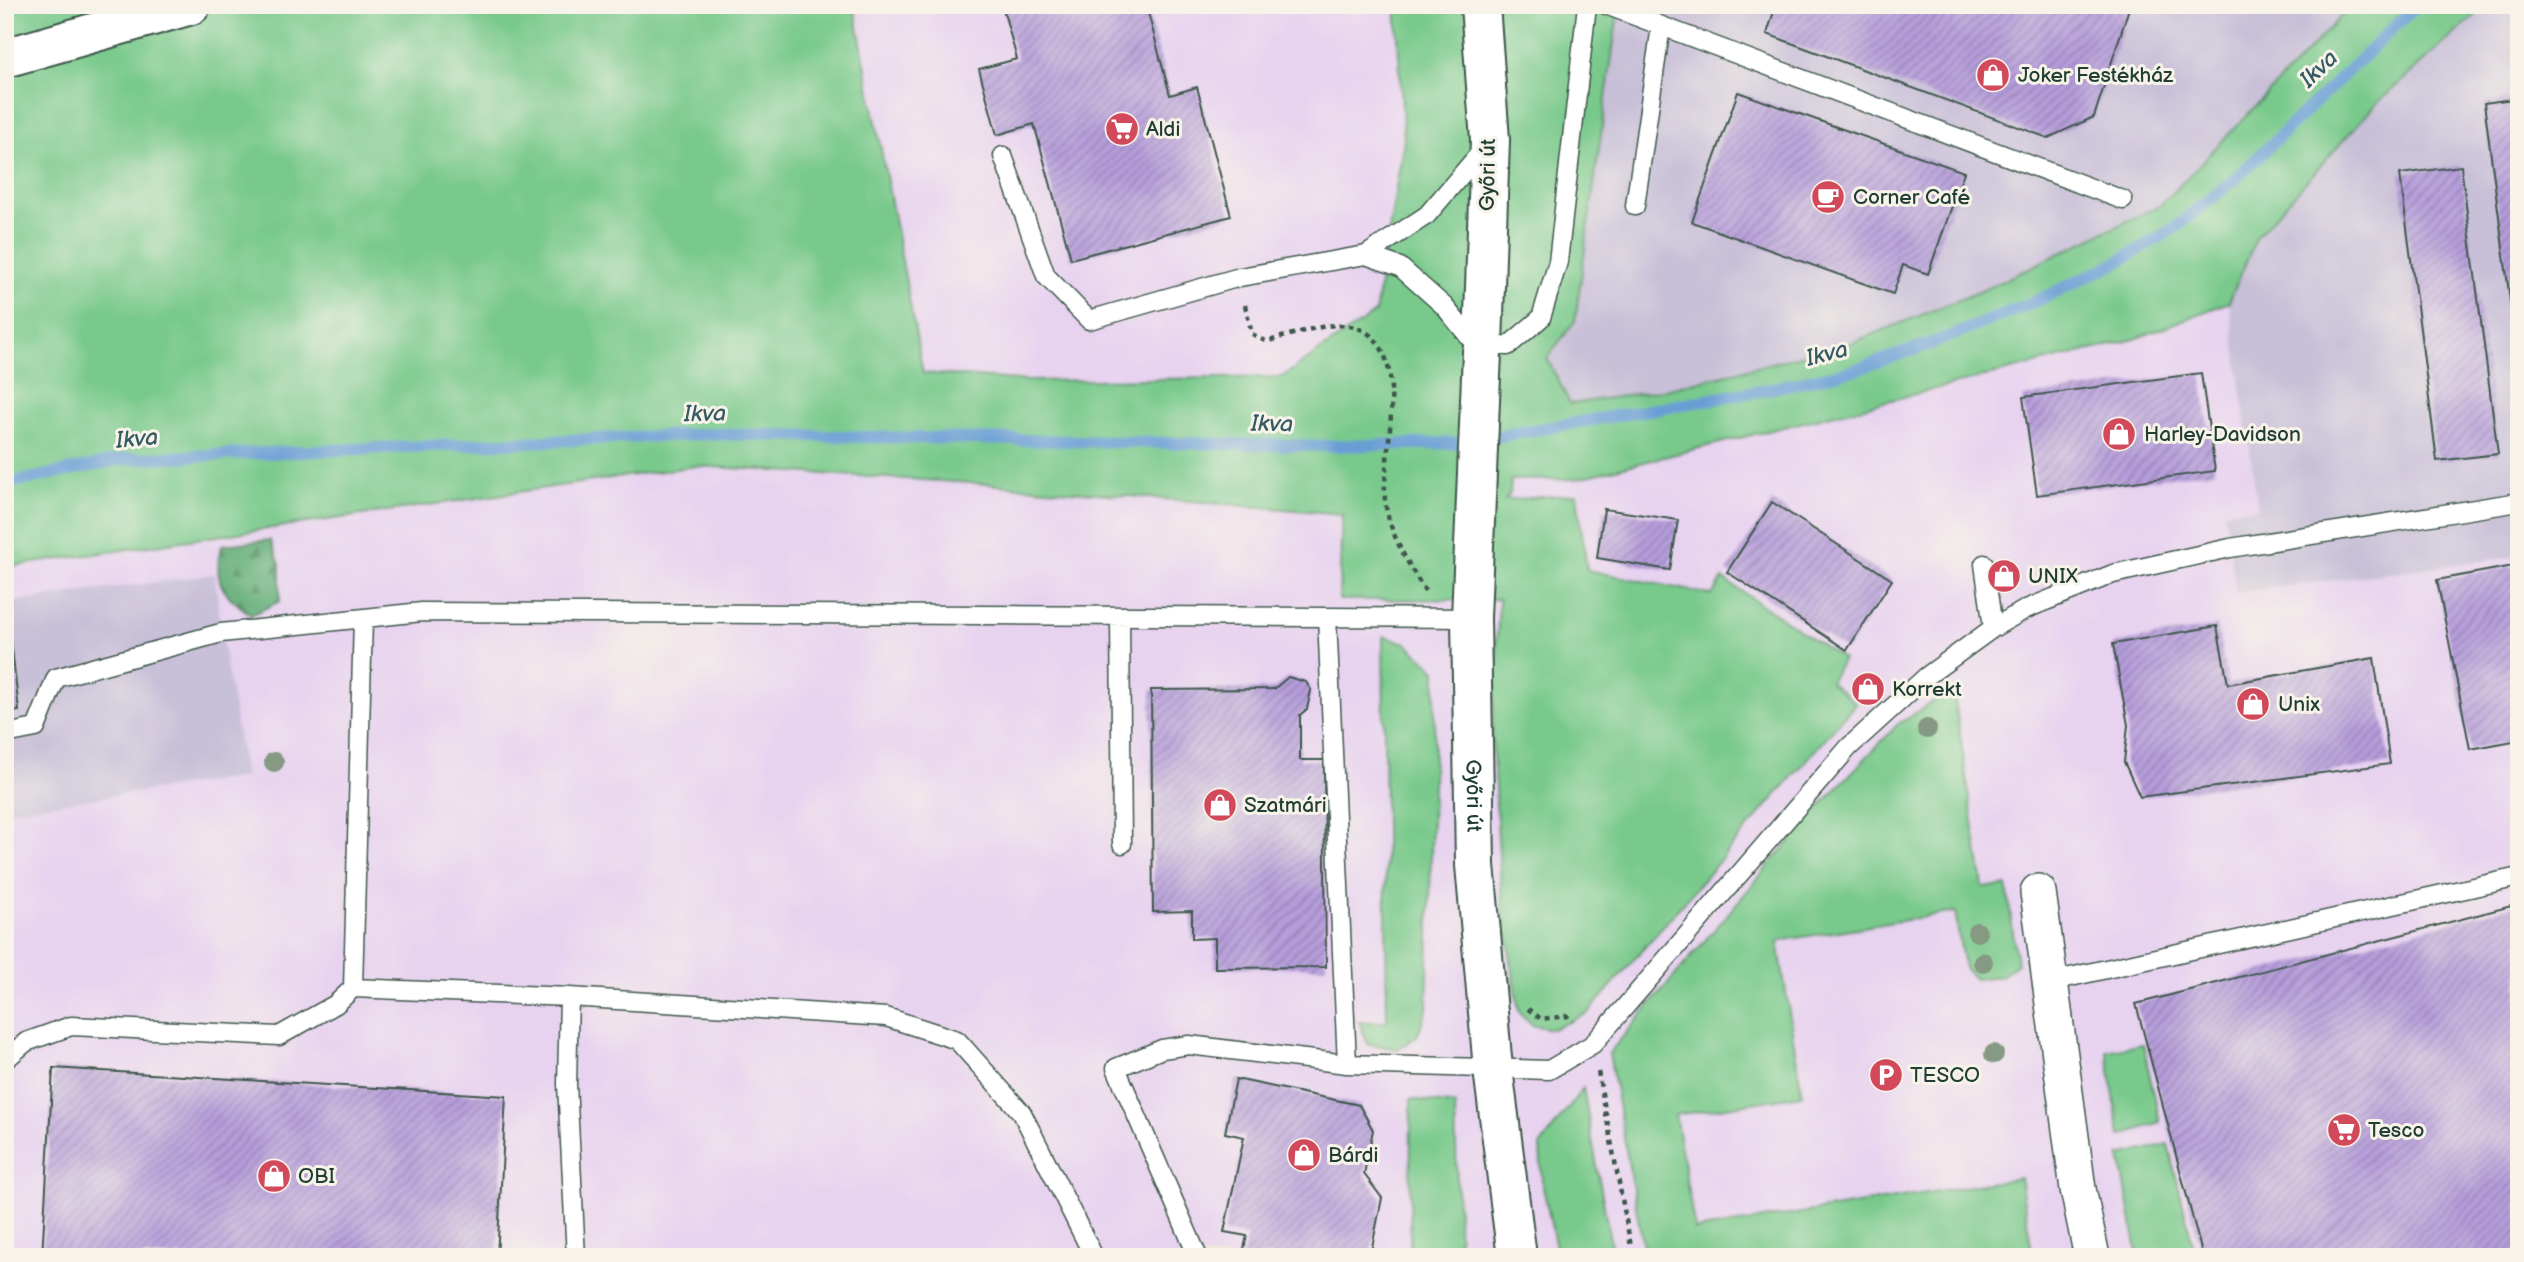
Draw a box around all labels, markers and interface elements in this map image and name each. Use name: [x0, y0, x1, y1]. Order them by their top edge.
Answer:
water label: Ikva: [2293, 44, 2344, 94]
shop icon: Joker Festékház: [1974, 56, 2012, 94]
place label: Joker Festékház: [2018, 63, 2174, 88]
supermarket icon: Aldi: [1103, 110, 1141, 148]
place label: Aldi: [1146, 117, 1180, 142]
street label: Győri út: [1475, 138, 1501, 211]
cafe icon: Corner Café: [1809, 178, 1847, 216]
place label: Corner Café: [1853, 185, 1970, 210]
water label: Ikva: [1802, 335, 1851, 373]
water label: Ikva: [683, 400, 726, 428]
water label: Ikva: [1250, 410, 1293, 438]
shop icon: Harley-Davidson: [2100, 415, 2138, 453]
place label: Harley-Davidson: [2144, 422, 2301, 447]
water label: Ikva: [114, 423, 159, 455]
shop icon: UNIX: [1985, 557, 2023, 595]
place label: UNIX: [2028, 564, 2078, 589]
shop icon: Korrekt: [1849, 670, 1887, 708]
place label: Korrekt: [1892, 677, 1962, 702]
shop icon: Unix: [2234, 685, 2272, 723]
place label: Unix: [2278, 692, 2320, 717]
street label: Győri út: [1461, 759, 1487, 833]
shop icon: Szatmári: [1201, 786, 1239, 824]
place label: Szatmári: [1244, 793, 1327, 818]
parking icon: TESCO: [1867, 1056, 1905, 1094]
place label: TESCO: [1910, 1063, 1980, 1088]
supermarket icon: Tesco: [2325, 1111, 2363, 1149]
place label: Tesco: [2368, 1118, 2424, 1143]
shop icon: Bárdi: [1285, 1136, 1323, 1174]
place label: Bárdi: [1328, 1143, 1378, 1168]
shop icon: OBI: [255, 1157, 293, 1195]
place label: OBI: [298, 1164, 335, 1189]

